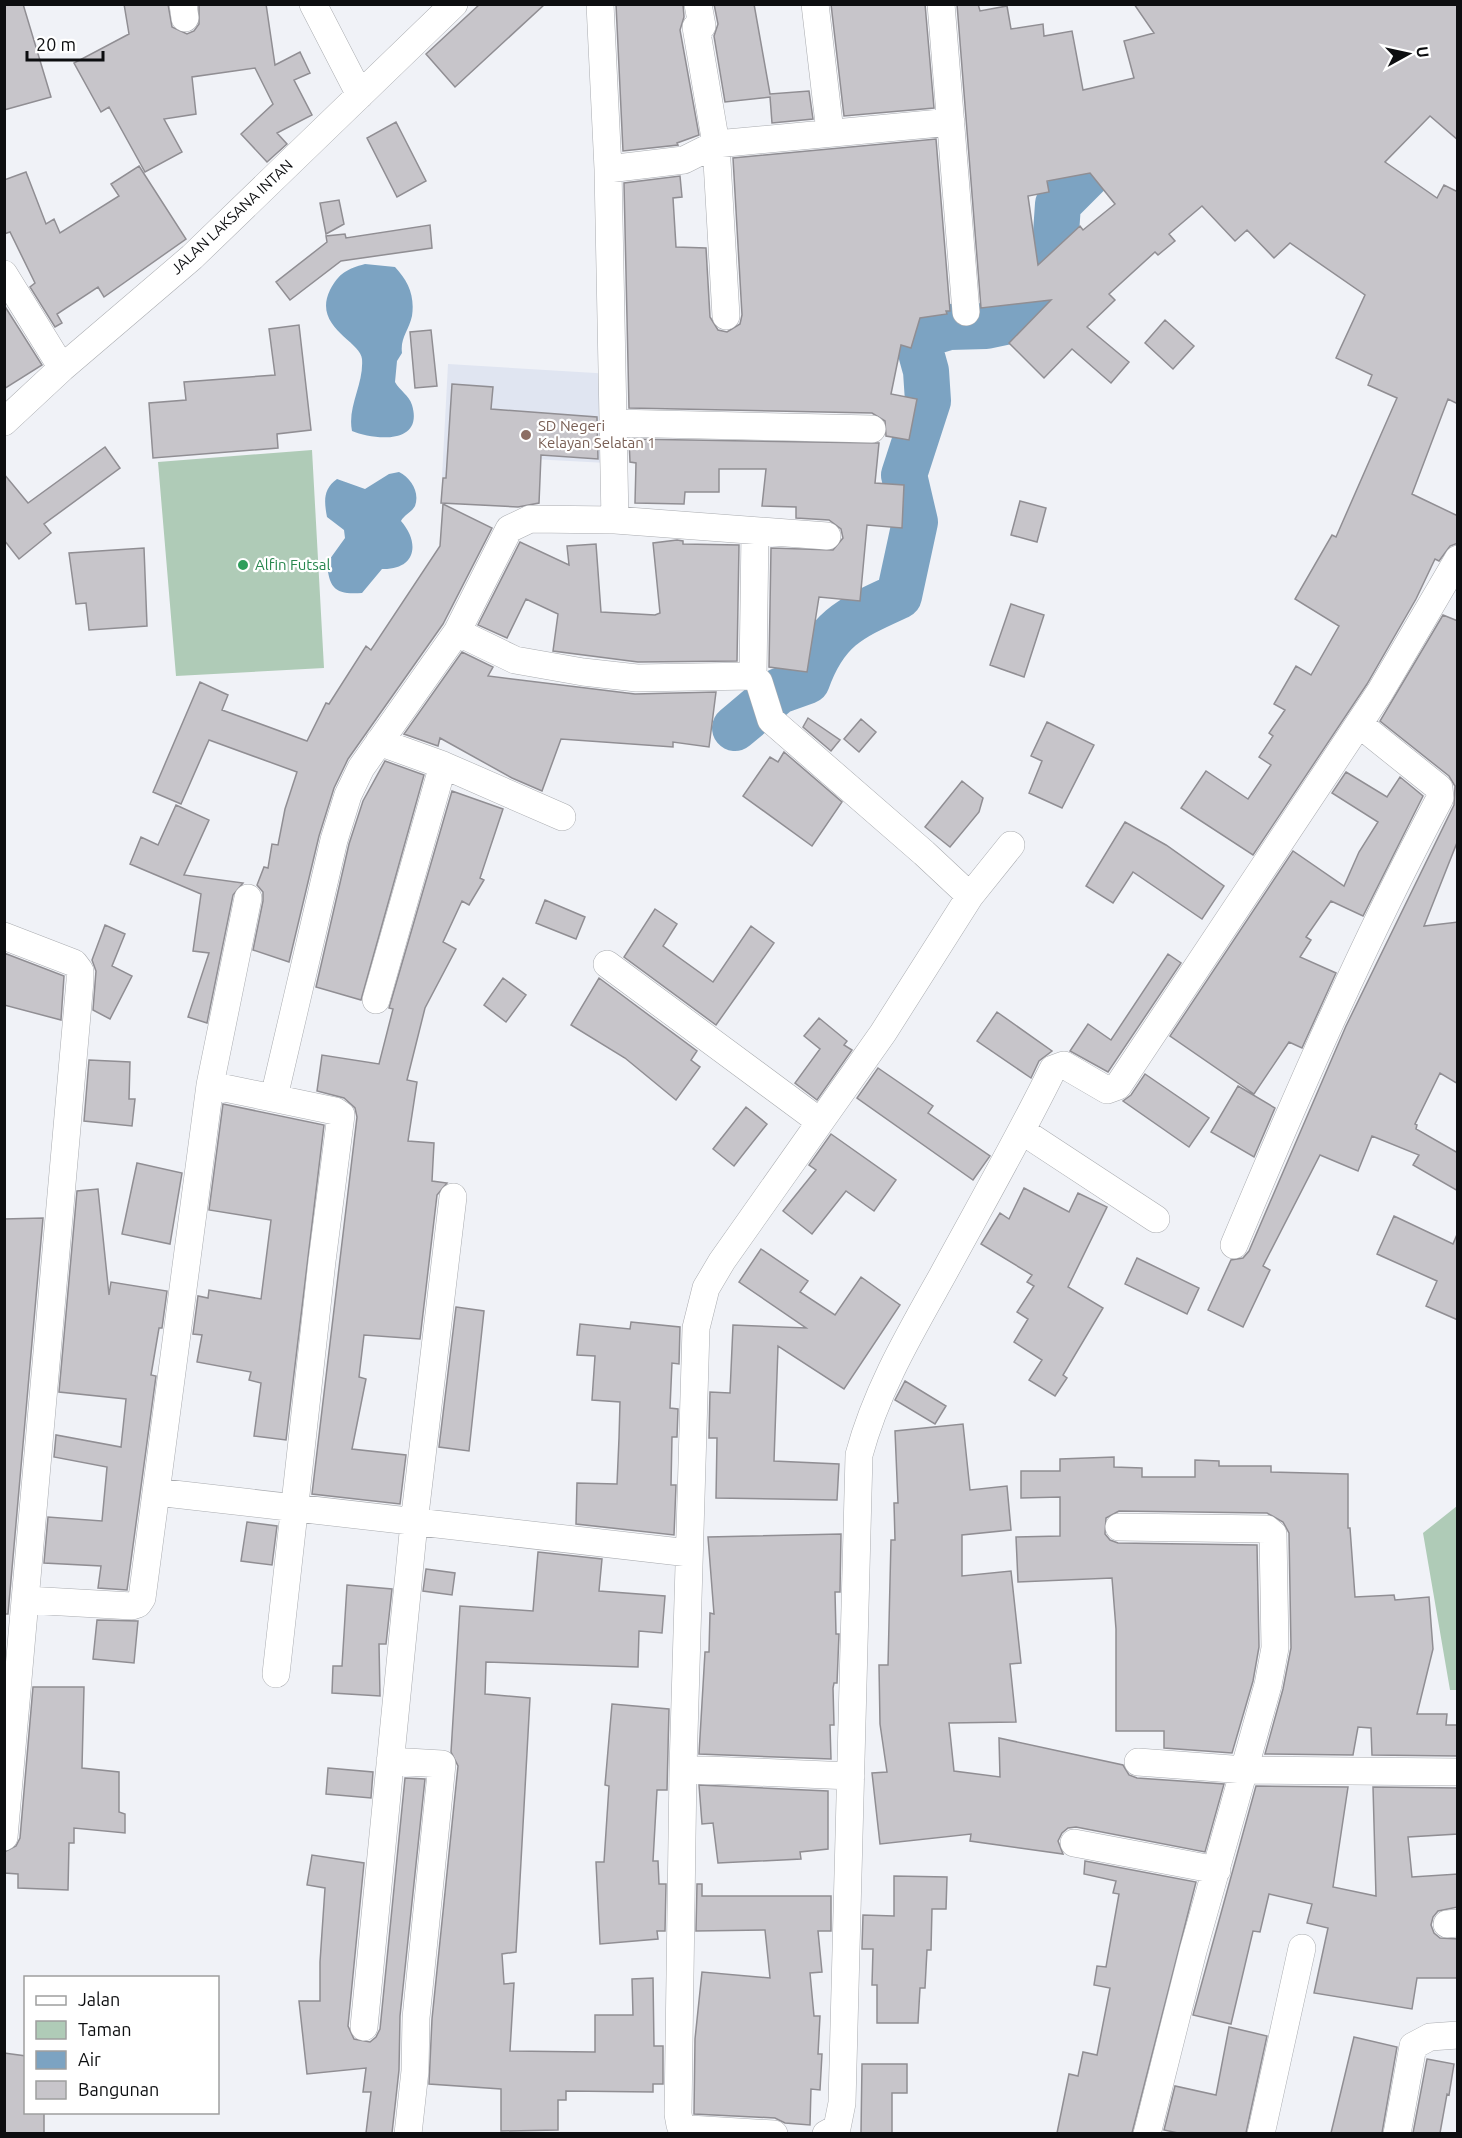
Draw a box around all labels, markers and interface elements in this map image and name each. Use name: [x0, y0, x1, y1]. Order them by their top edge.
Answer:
scale bar: [27, 24, 104, 62]
north arrow: [1378, 24, 1438, 84]
text: 20 m: [36, 34, 76, 54]
text: U: [1413, 45, 1433, 59]
street label: JALAN LAKSANA INTAN: [167, 156, 296, 277]
place label: SD Negeri Kelayan Selatan 1: [538, 417, 656, 451]
marker: SD Negeri Kelayan Selatan 1: [519, 428, 533, 442]
place label: Alfin Futsal: [255, 556, 330, 573]
marker: Alfin Futsal: [236, 558, 250, 572]
legend: [24, 1976, 219, 2114]
text: Jalan: [78, 1989, 120, 2009]
text: Taman: [78, 2019, 132, 2039]
text: Air: [78, 2049, 101, 2069]
text: Bangunan: [78, 2079, 159, 2099]

